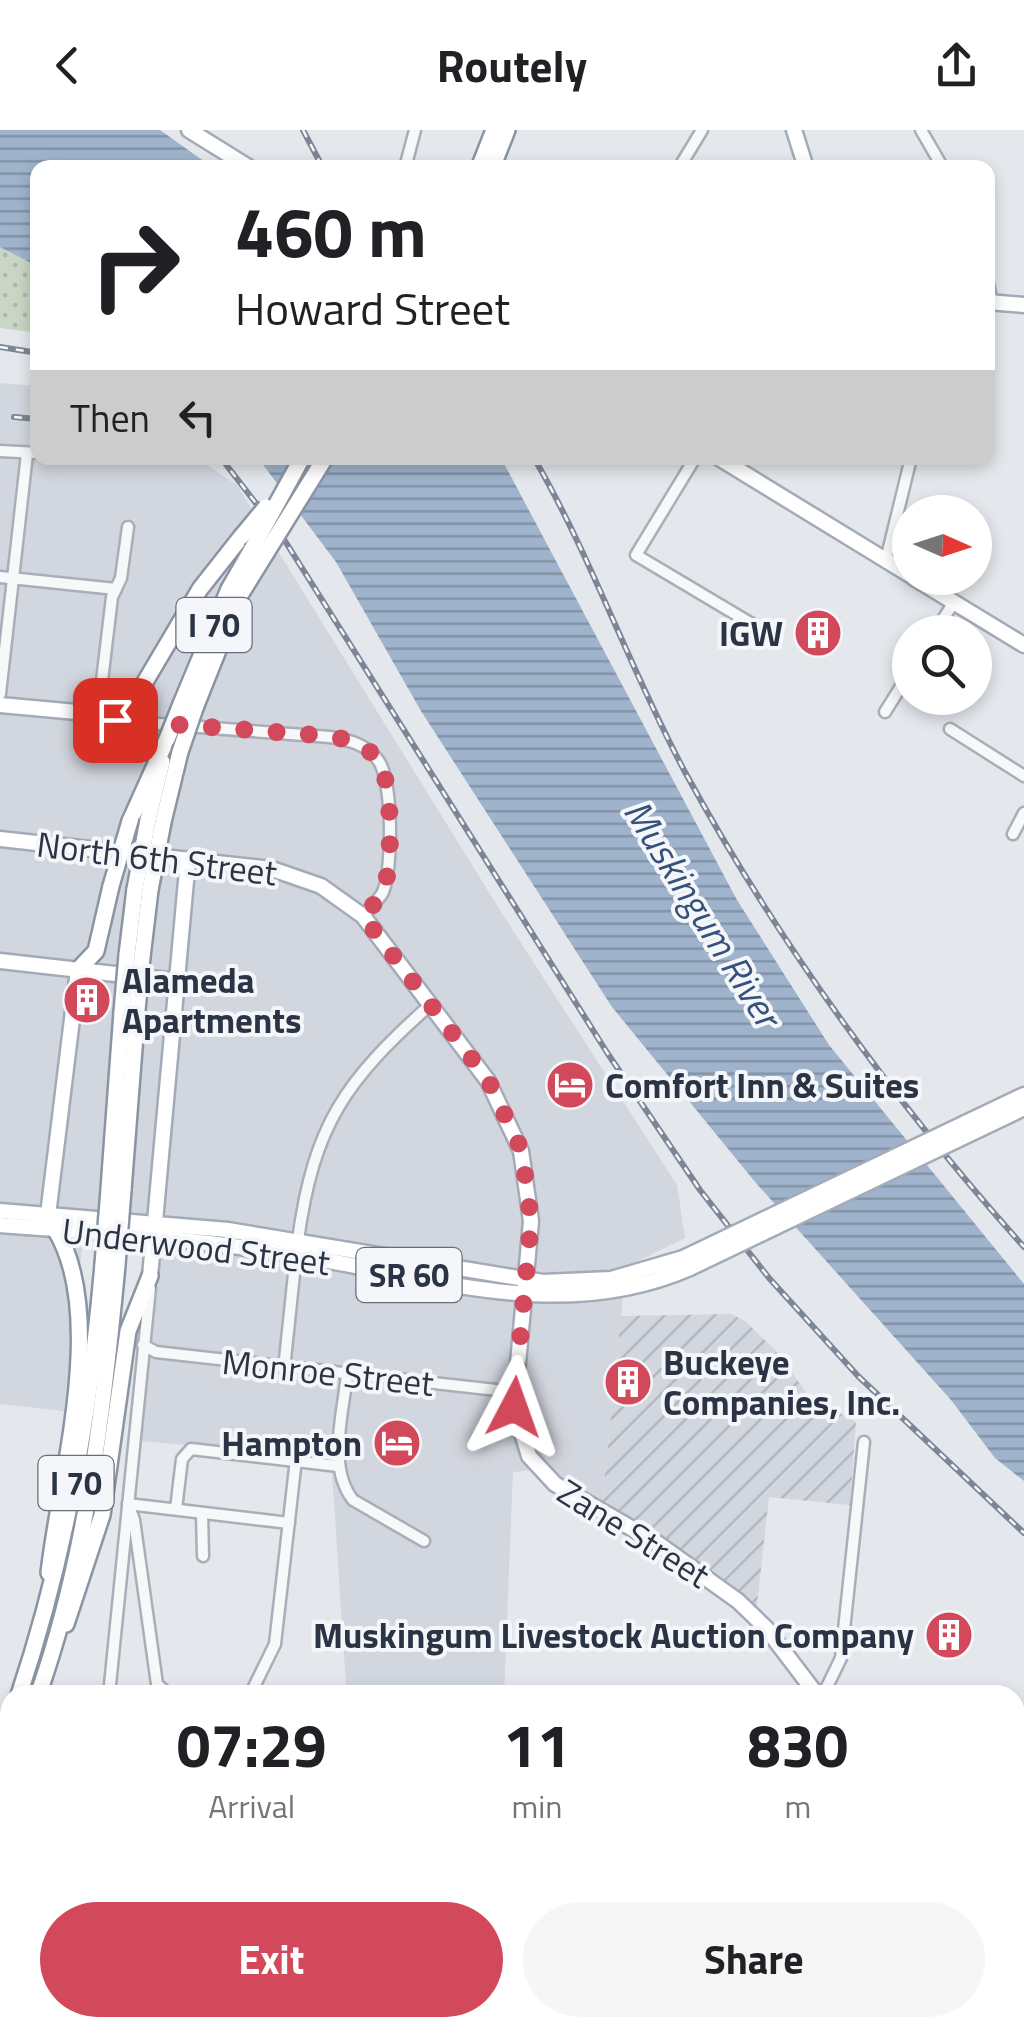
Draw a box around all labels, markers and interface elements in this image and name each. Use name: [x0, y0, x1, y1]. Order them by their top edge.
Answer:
text: Routely: [437, 31, 587, 99]
icon: back: [40, 38, 95, 93]
icon: share: [929, 38, 984, 93]
text: 460 m: [235, 178, 427, 284]
icon: right: [70, 200, 200, 330]
text: Howard Street: [235, 274, 510, 342]
text: Then: [70, 389, 150, 447]
icon: left: [170, 390, 225, 445]
north arrow: [892, 495, 992, 595]
map controls: [892, 495, 992, 715]
road number: I 70: [176, 598, 252, 652]
place label: IGW: [719, 606, 783, 660]
building icon: IGW: [792, 607, 844, 659]
button: search: [892, 615, 992, 715]
pin: [73, 678, 158, 763]
icon: arrive: [88, 693, 143, 748]
water label: Muskingum River: [610, 788, 798, 1041]
street label: North 6th Street: [34, 816, 280, 900]
place label: Alameda Apartments: [122, 953, 302, 1047]
building icon: Alameda Apartments: [61, 974, 113, 1026]
place label: Comfort Inn & Suites: [605, 1058, 919, 1112]
hotel icon: Comfort Inn & Suites: [544, 1059, 596, 1111]
street label: Underwood Street: [59, 1203, 333, 1289]
road number: SR 60: [356, 1248, 462, 1302]
street label: Monroe Street: [220, 1334, 436, 1410]
place label: Buckeye Companies, Inc.: [663, 1335, 900, 1429]
position arrow: [462, 1355, 566, 1459]
building icon: Buckeye Companies, Inc.: [602, 1356, 654, 1408]
place label: Hampton: [221, 1416, 362, 1470]
hotel icon: Hampton: [371, 1417, 423, 1469]
road number: I 70: [38, 1456, 114, 1510]
street label: Zane Street: [547, 1465, 721, 1601]
place label: Muskingum Livestock Auction Company: [313, 1608, 914, 1662]
building icon: Muskingum Livestock Auction Company: [923, 1609, 975, 1661]
text: 07:29: [177, 1699, 327, 1790]
text: 11: [503, 1699, 571, 1790]
text: 830: [747, 1699, 848, 1790]
text: Arrival: [208, 1782, 295, 1830]
text: min: [511, 1782, 562, 1830]
text: m: [784, 1782, 811, 1830]
button: Exit: [40, 1902, 503, 2017]
button: Share: [523, 1902, 985, 2017]

